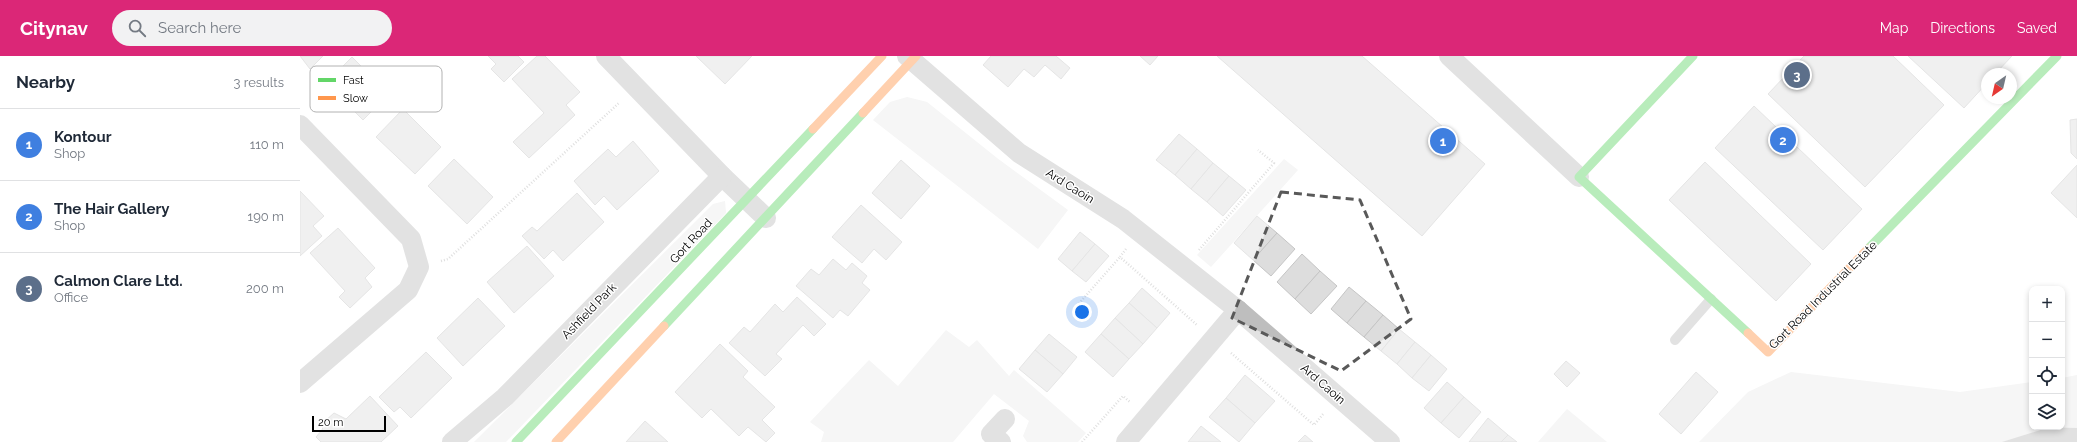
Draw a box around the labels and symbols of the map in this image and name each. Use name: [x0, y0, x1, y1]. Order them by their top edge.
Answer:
pin: 3: [1784, 60, 1810, 90]
legend: [310, 66, 442, 112]
north arrow: [1981, 68, 2017, 104]
text: Fast: [343, 74, 364, 87]
text: Slow: [343, 92, 368, 105]
pin: 2: [1770, 125, 1796, 155]
pin: 1: [1430, 126, 1456, 156]
street label: Ard Caoin: [1043, 166, 1097, 206]
street label: Gort Road: [667, 216, 715, 266]
street label: Gort Road Industrial Estate: [1766, 238, 1880, 352]
street label: Ashfield Park: [559, 280, 620, 342]
your location: [1072, 302, 1092, 322]
street label: Ard Caoin: [1298, 361, 1348, 407]
scale bar: [312, 414, 386, 433]

